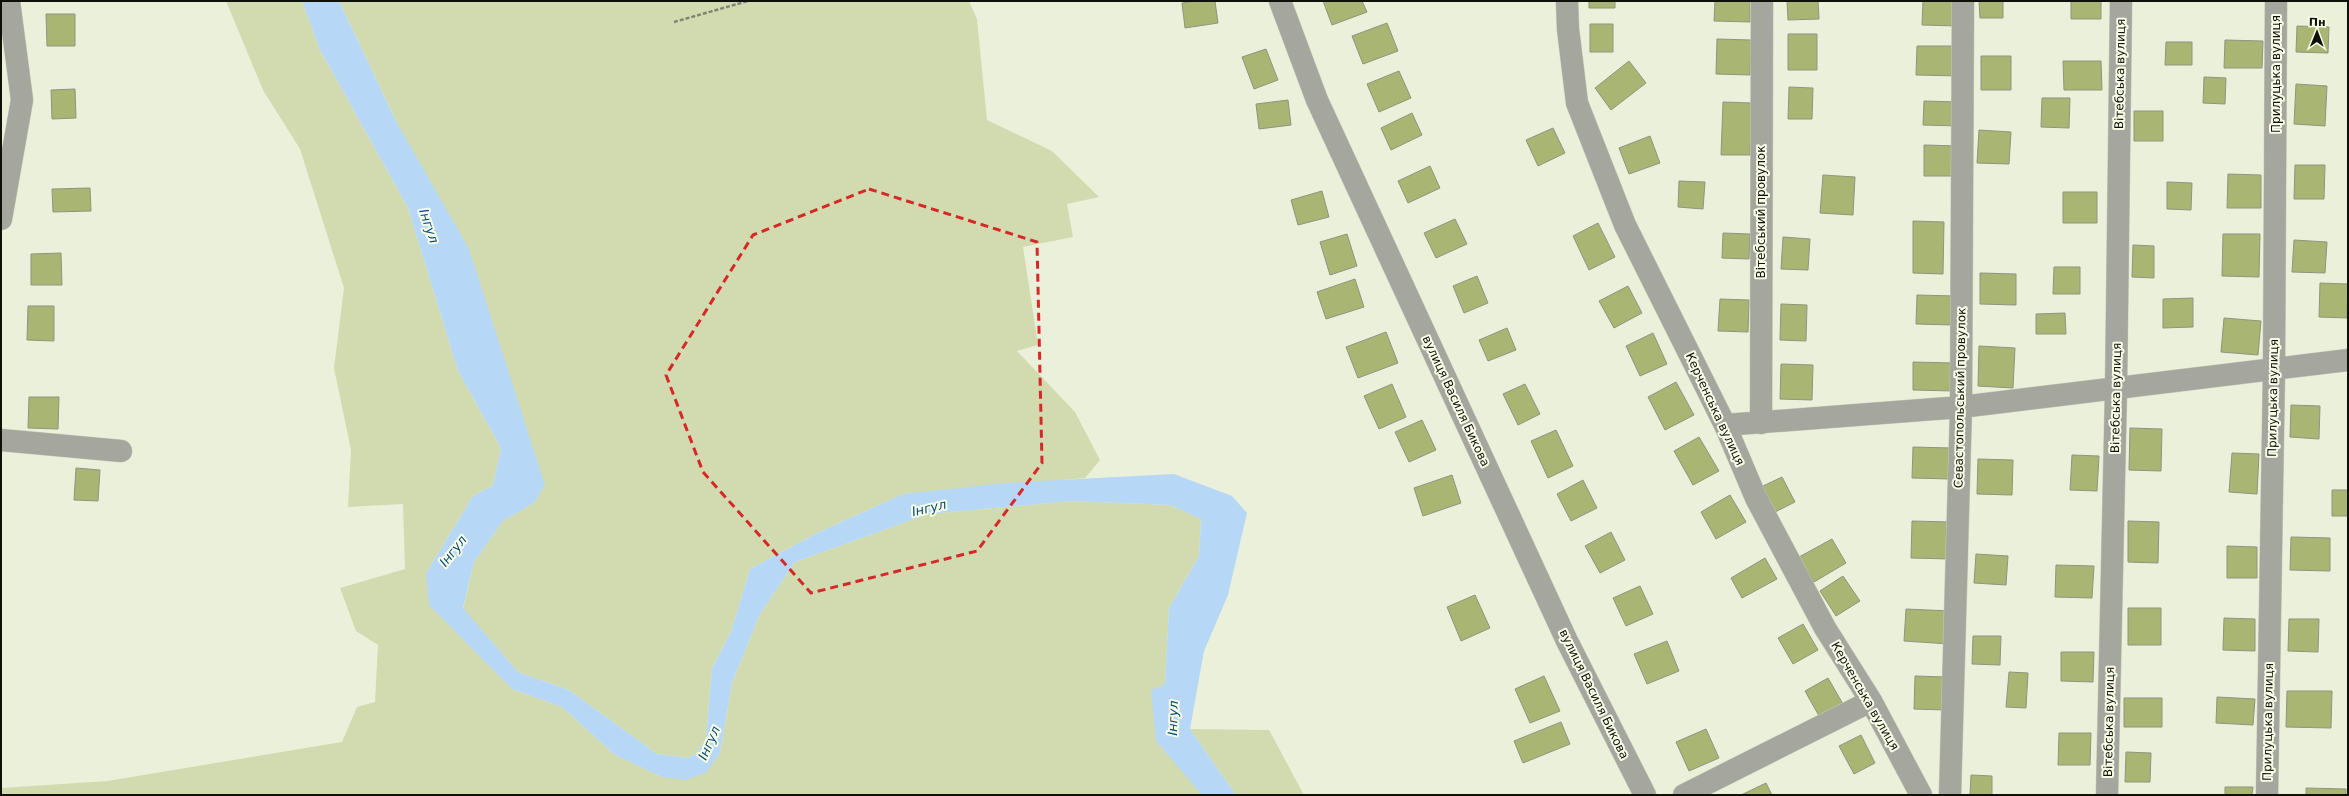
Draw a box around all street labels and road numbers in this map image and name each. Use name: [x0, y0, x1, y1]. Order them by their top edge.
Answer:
street label: Прилуцька вулиця: [2269, 15, 2283, 133]
street label: Вітебська вулиця: [2112, 19, 2128, 129]
street label: Вітебський провулок: [1754, 146, 1768, 278]
street label: Севастопольський провулок: [1951, 308, 1969, 488]
street label: вулиця Василя Бикова: [1420, 333, 1492, 469]
street label: Прилуцька вулиця: [2265, 339, 2281, 457]
street label: Вітебська вулиця: [2108, 343, 2124, 453]
street label: Керченська вулиця: [1683, 350, 1747, 468]
street label: вулиця Василя Бикова: [1556, 627, 1632, 761]
street label: Керченська вулиця: [1828, 639, 1902, 753]
street label: Прилуцька вулиця: [2260, 663, 2276, 781]
street label: Вітебська вулиця: [2101, 667, 2117, 777]

